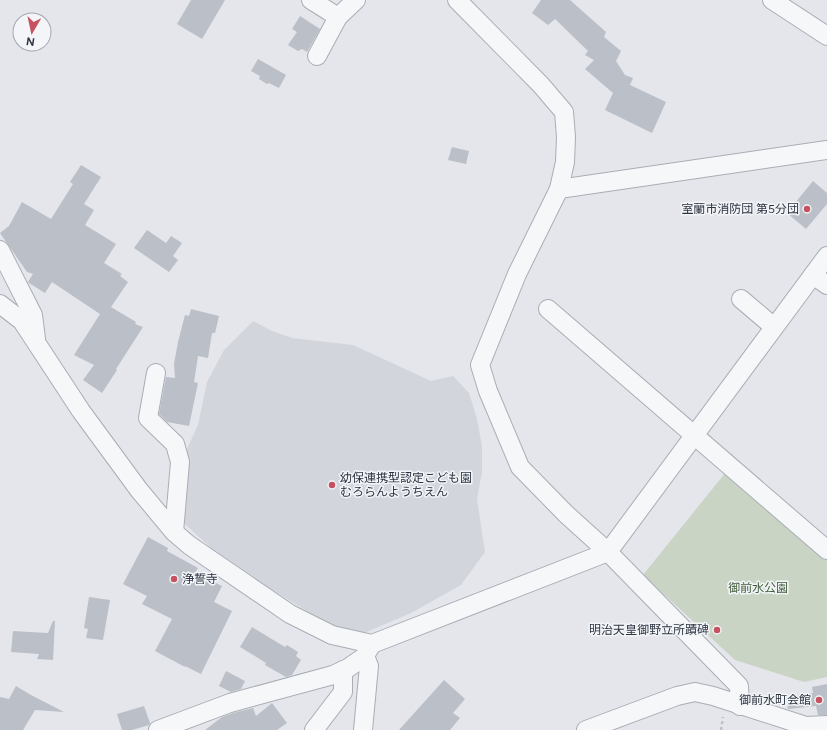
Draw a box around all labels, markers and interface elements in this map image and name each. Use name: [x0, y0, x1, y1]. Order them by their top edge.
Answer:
north arrow: [12, 12, 52, 52]
text: N: [25, 34, 36, 48]
place label: 室蘭市消防団 第5分団: [681, 202, 799, 216]
marker: 室蘭市消防団 第5分団: [802, 204, 812, 214]
place label: 幼保連携型認定こども園 むろらんようちえん: [340, 471, 472, 499]
marker: 幼保連携型認定こども園 むろらんようちえん: [327, 480, 337, 490]
place label: 浄誓寺: [182, 572, 218, 586]
marker: 浄誓寺: [169, 574, 179, 584]
park label: 御前水公園: [728, 581, 788, 595]
place label: 明治天皇御野立所蹟碑: [589, 623, 709, 637]
marker: 明治天皇御野立所蹟碑: [712, 625, 722, 635]
place label: 御前水町会館: [739, 693, 811, 707]
marker: 御前水町会館: [814, 695, 824, 705]

